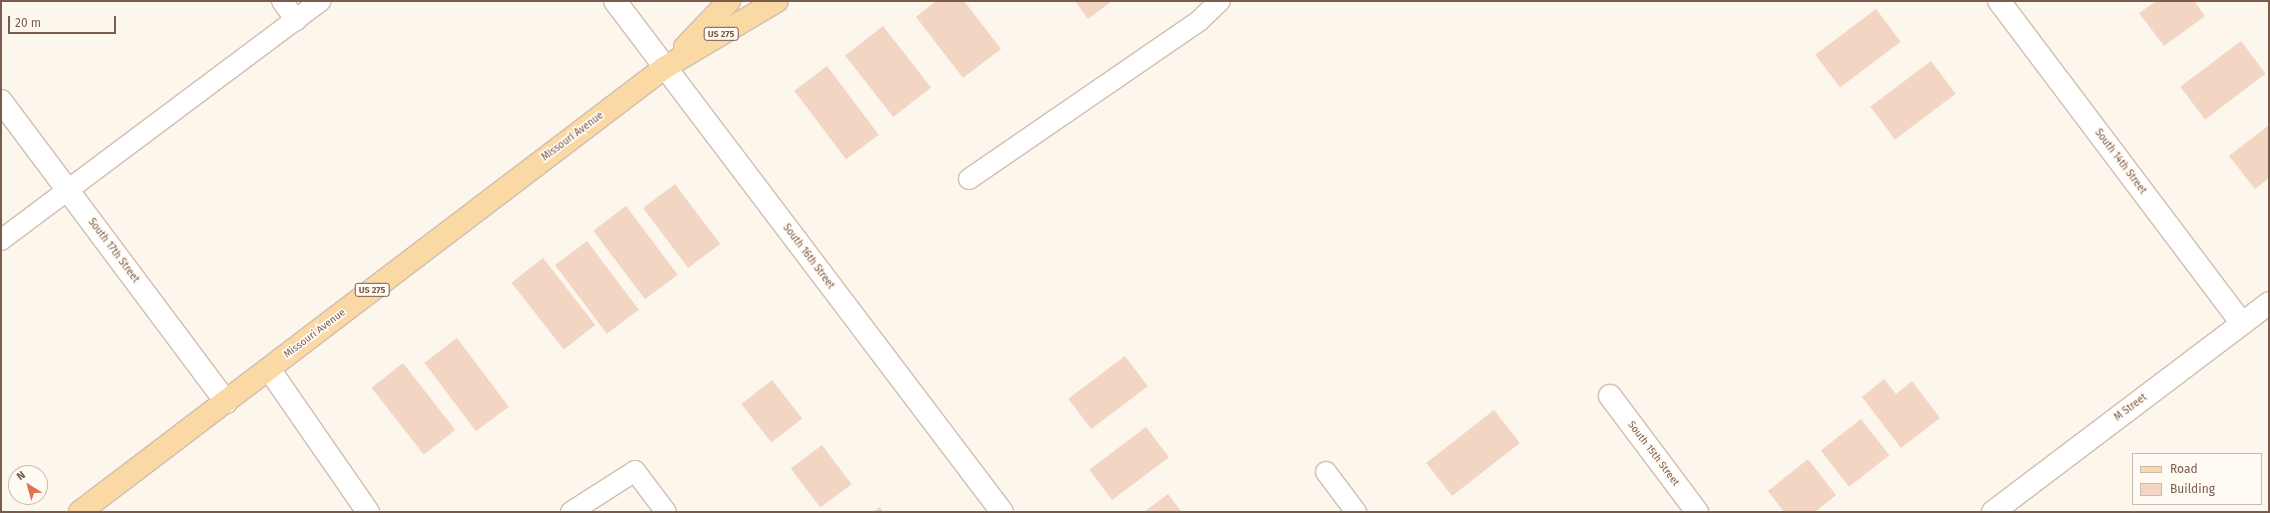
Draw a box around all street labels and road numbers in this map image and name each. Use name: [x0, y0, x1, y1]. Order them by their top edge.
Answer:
road number: US 275: [703, 27, 739, 41]
street label: Missouri Avenue: [540, 110, 606, 164]
street label: South 14th Street: [2092, 127, 2148, 197]
street label: South 17th Street: [85, 217, 141, 285]
street label: South 16th Street: [780, 222, 836, 292]
road number: US 275: [354, 283, 390, 297]
street label: Missouri Avenue: [282, 307, 348, 361]
street label: M Street: [2112, 392, 2150, 424]
street label: South 15th Street: [1625, 419, 1681, 489]

